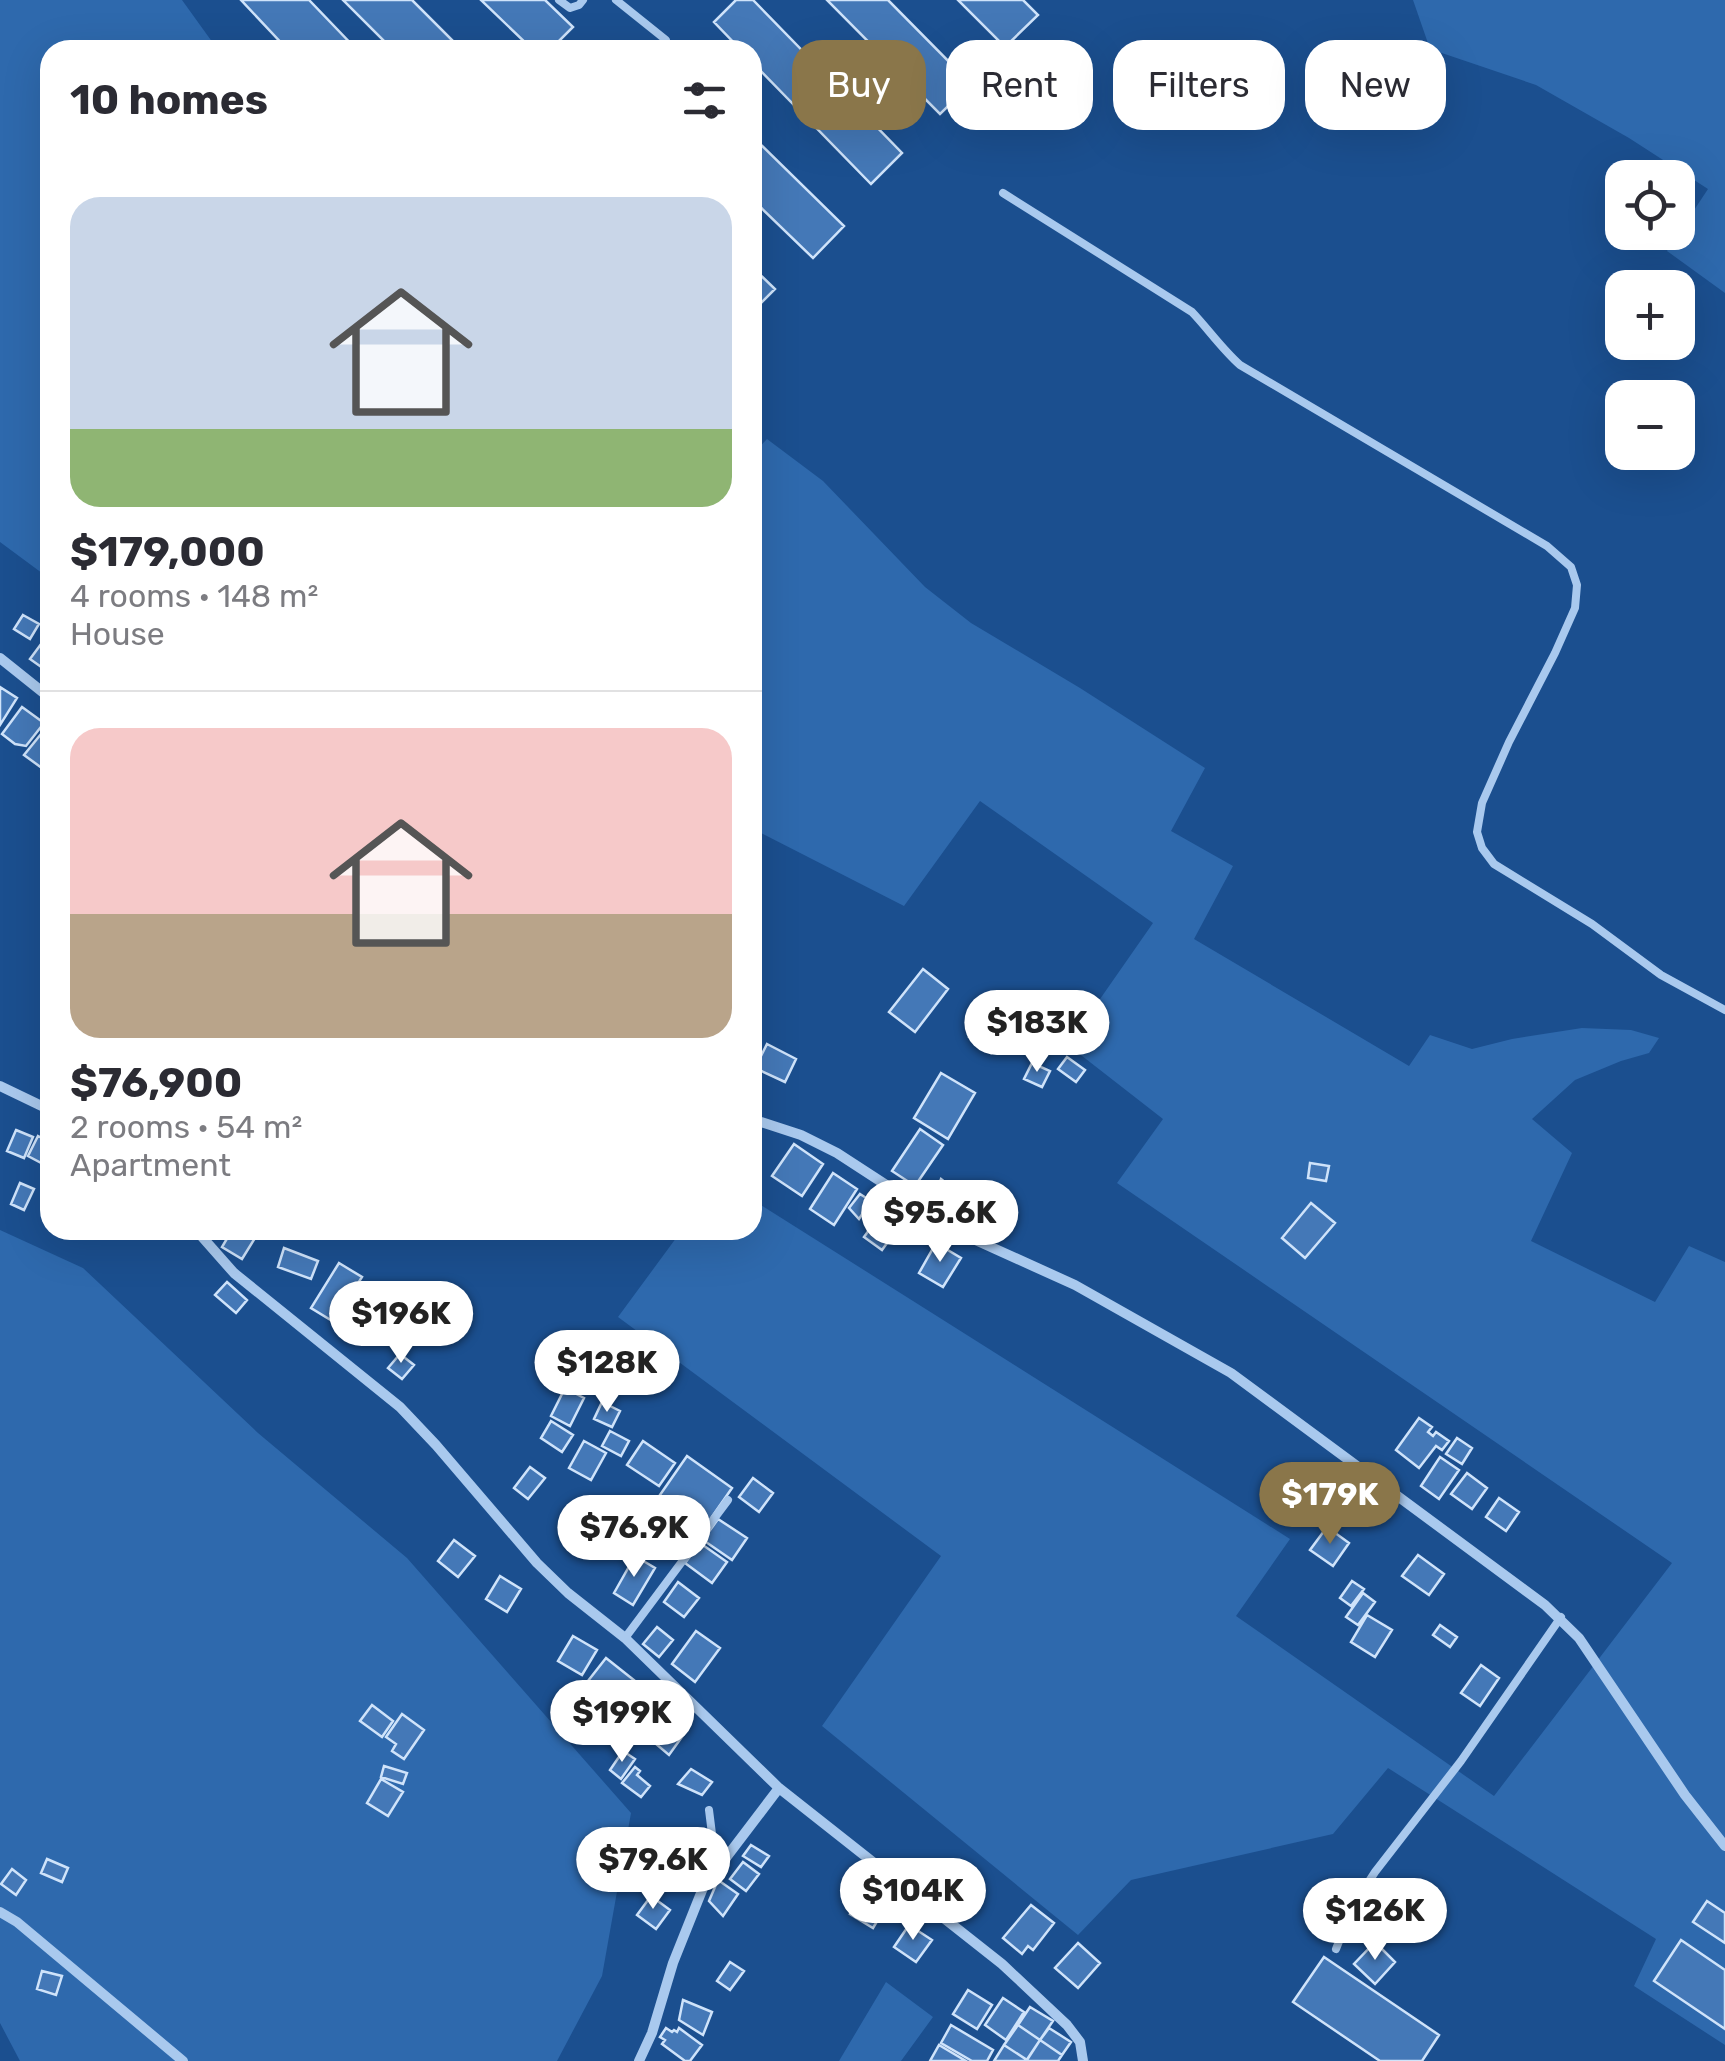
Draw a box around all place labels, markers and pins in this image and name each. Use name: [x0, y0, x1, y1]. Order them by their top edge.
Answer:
pin: $183K: [967, 990, 1107, 1075]
pin: $95.6K: [859, 1180, 1021, 1265]
pin: $196K: [331, 1281, 471, 1366]
pin: $128K: [537, 1330, 677, 1415]
pin: $179K: [1260, 1462, 1400, 1547]
pin: $76.9K: [553, 1495, 715, 1580]
pin: $199K: [552, 1680, 692, 1765]
pin: $79.6K: [572, 1827, 734, 1912]
pin: $104K: [843, 1858, 983, 1943]
pin: $126K: [1305, 1878, 1445, 1963]

